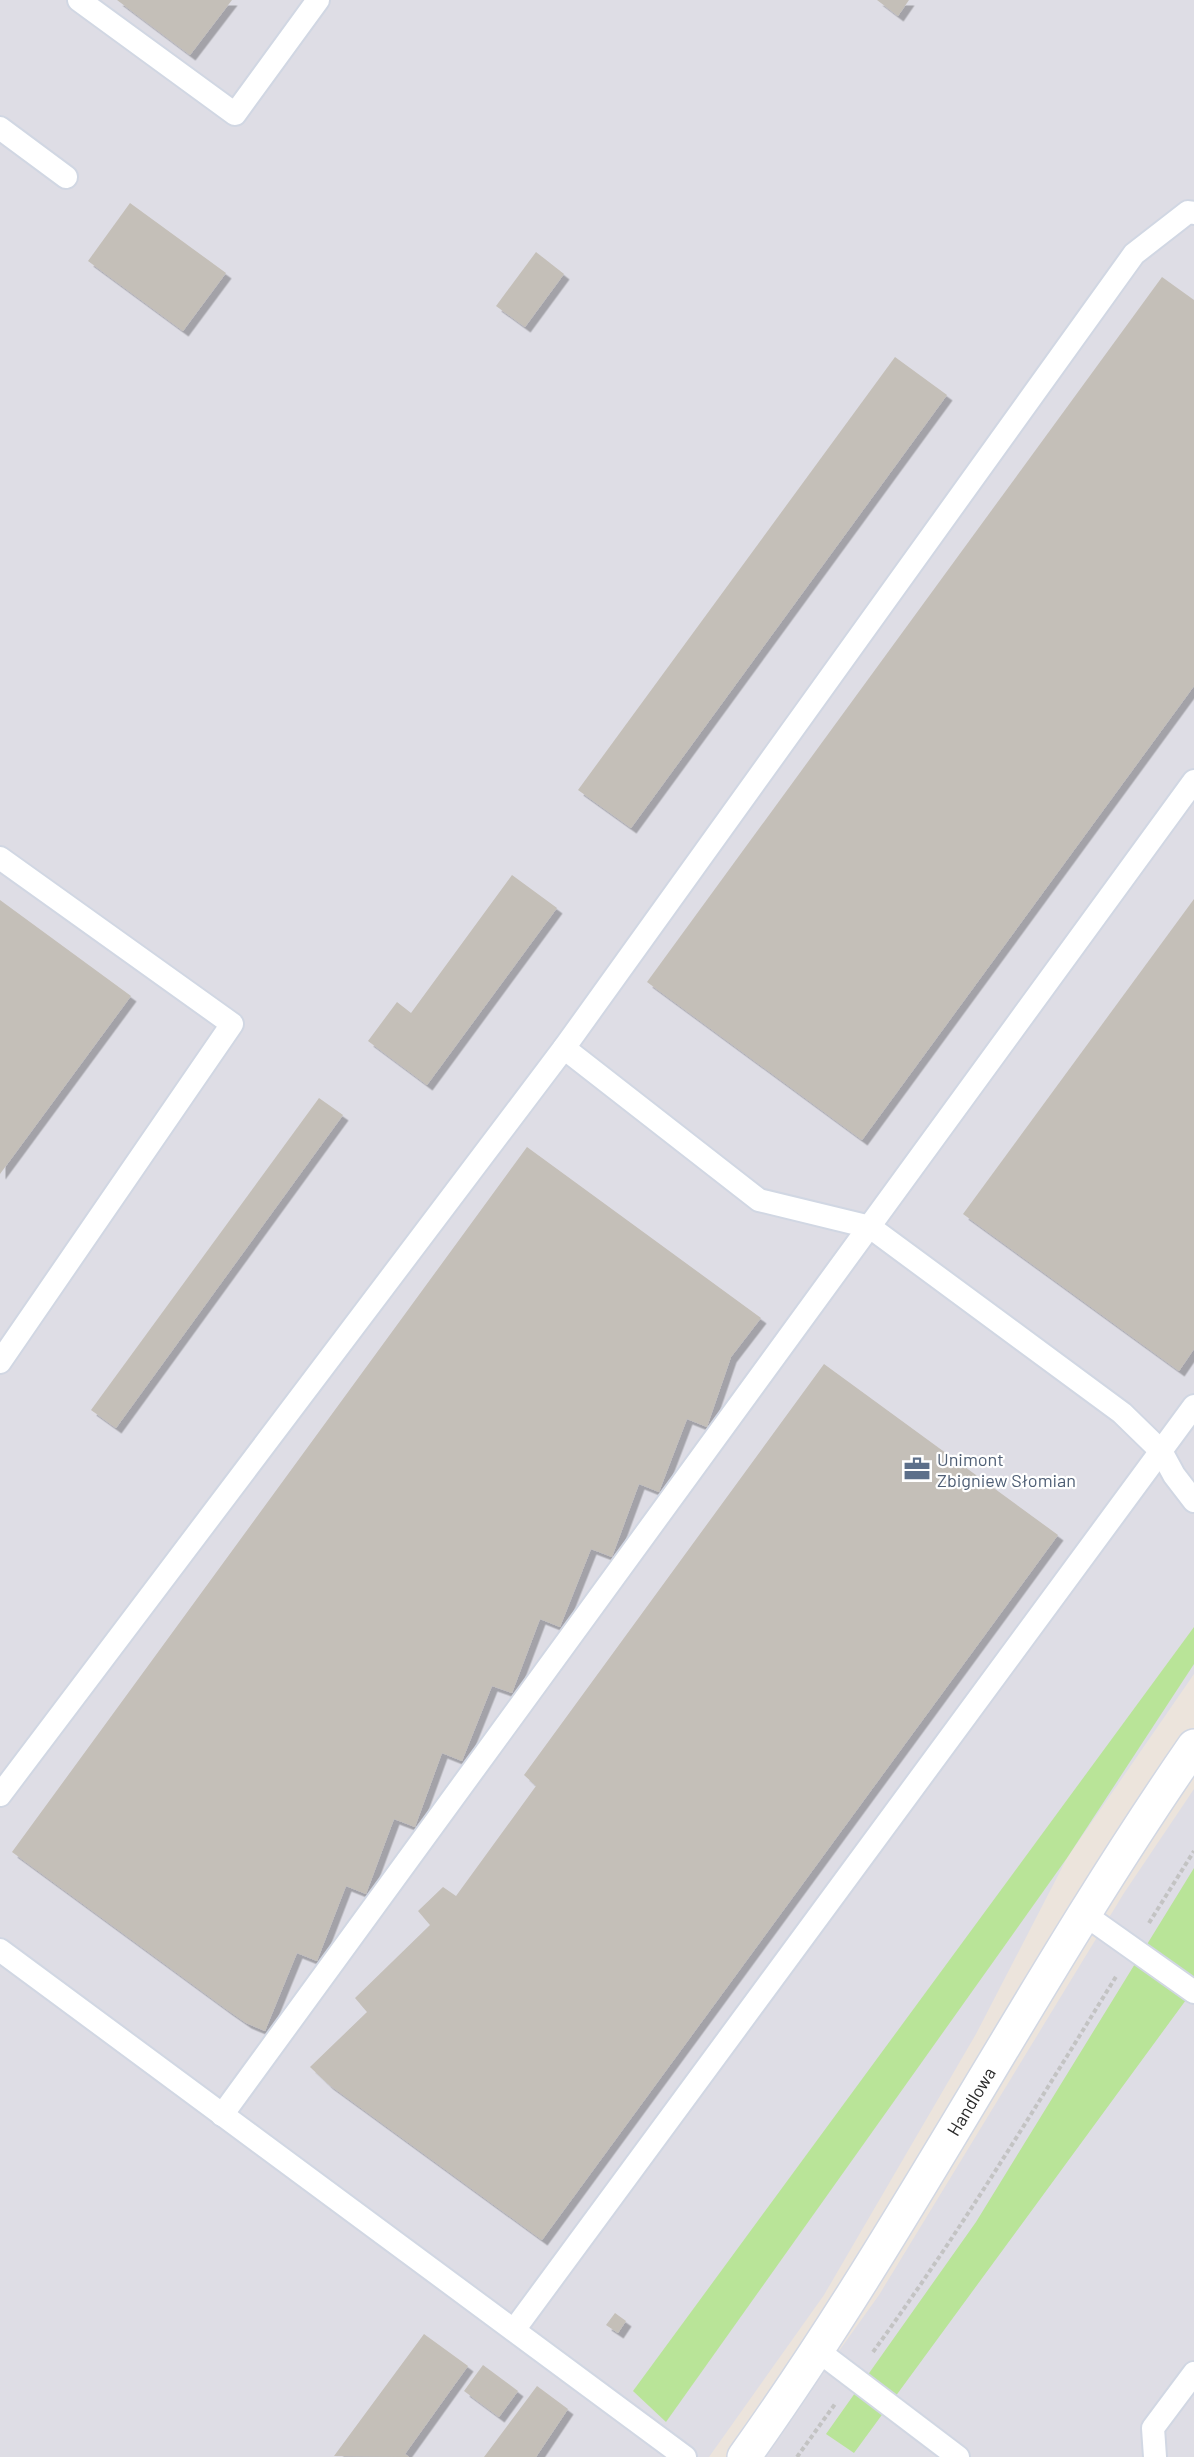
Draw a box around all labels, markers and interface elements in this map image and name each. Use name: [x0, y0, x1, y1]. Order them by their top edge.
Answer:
place label: Unimont Zbigniew Słomian: [937, 1448, 1076, 1491]
office icon: Unimont Zbigniew Słomian: [902, 1454, 932, 1484]
street label: Handlowa: [942, 2063, 1000, 2140]

